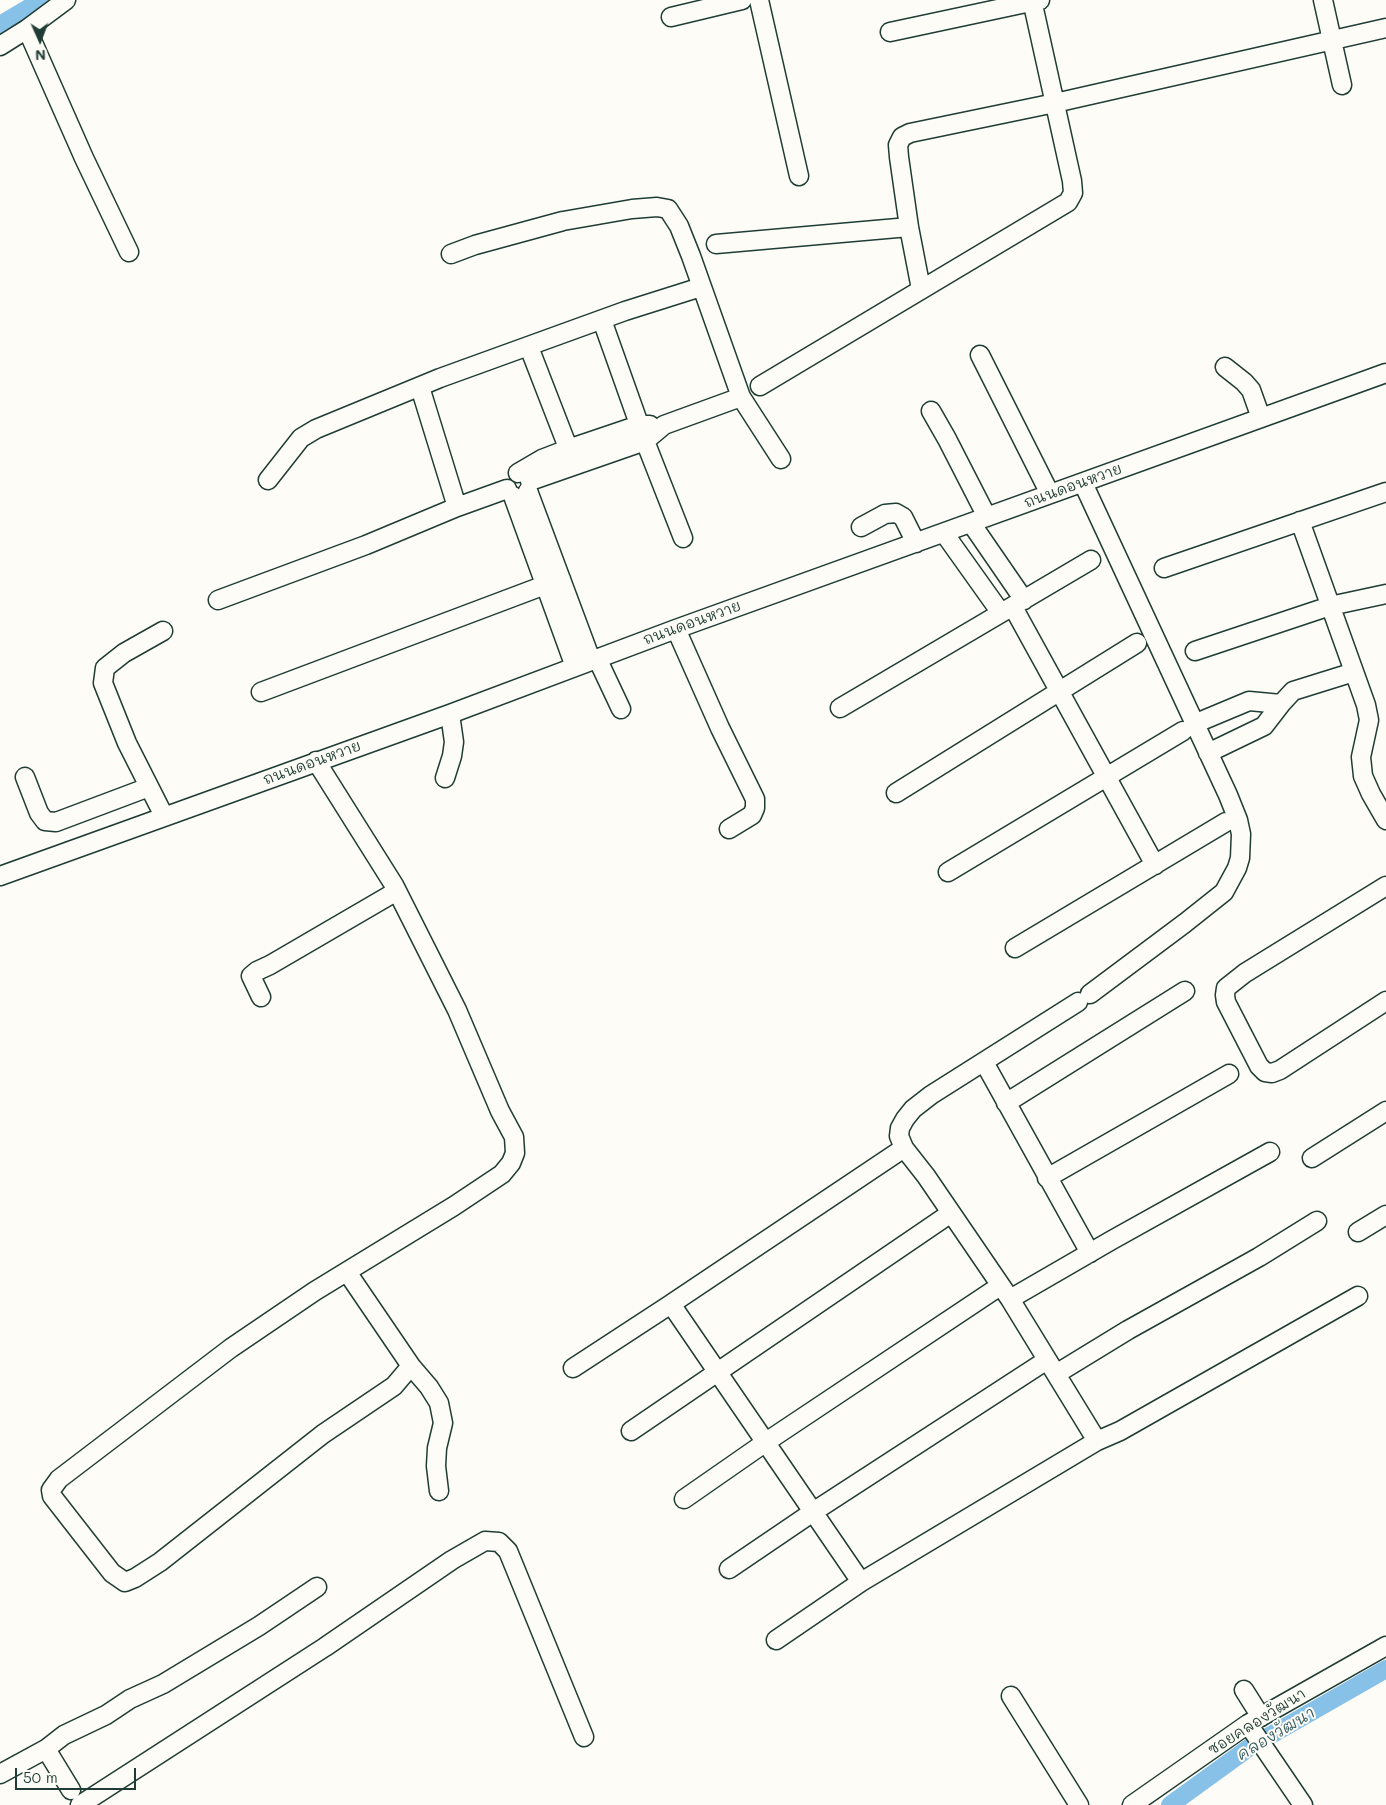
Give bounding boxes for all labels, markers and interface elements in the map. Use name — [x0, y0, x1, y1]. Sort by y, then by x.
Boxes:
north arrow — [15, 15, 65, 65]
text: N — [35, 46, 46, 65]
street label: ถนนดอนหวาย — [1022, 460, 1124, 512]
street label: ถนนดอนหวาย — [641, 597, 743, 649]
street label: ถนนดอนหวาย — [261, 737, 363, 789]
street label: ซอยคลองวัฒนา — [1205, 1685, 1309, 1759]
water label: คลองวัฒนา — [1233, 1703, 1319, 1765]
scale bar — [18, 1758, 139, 1790]
text: 50 m — [23, 1767, 58, 1787]

